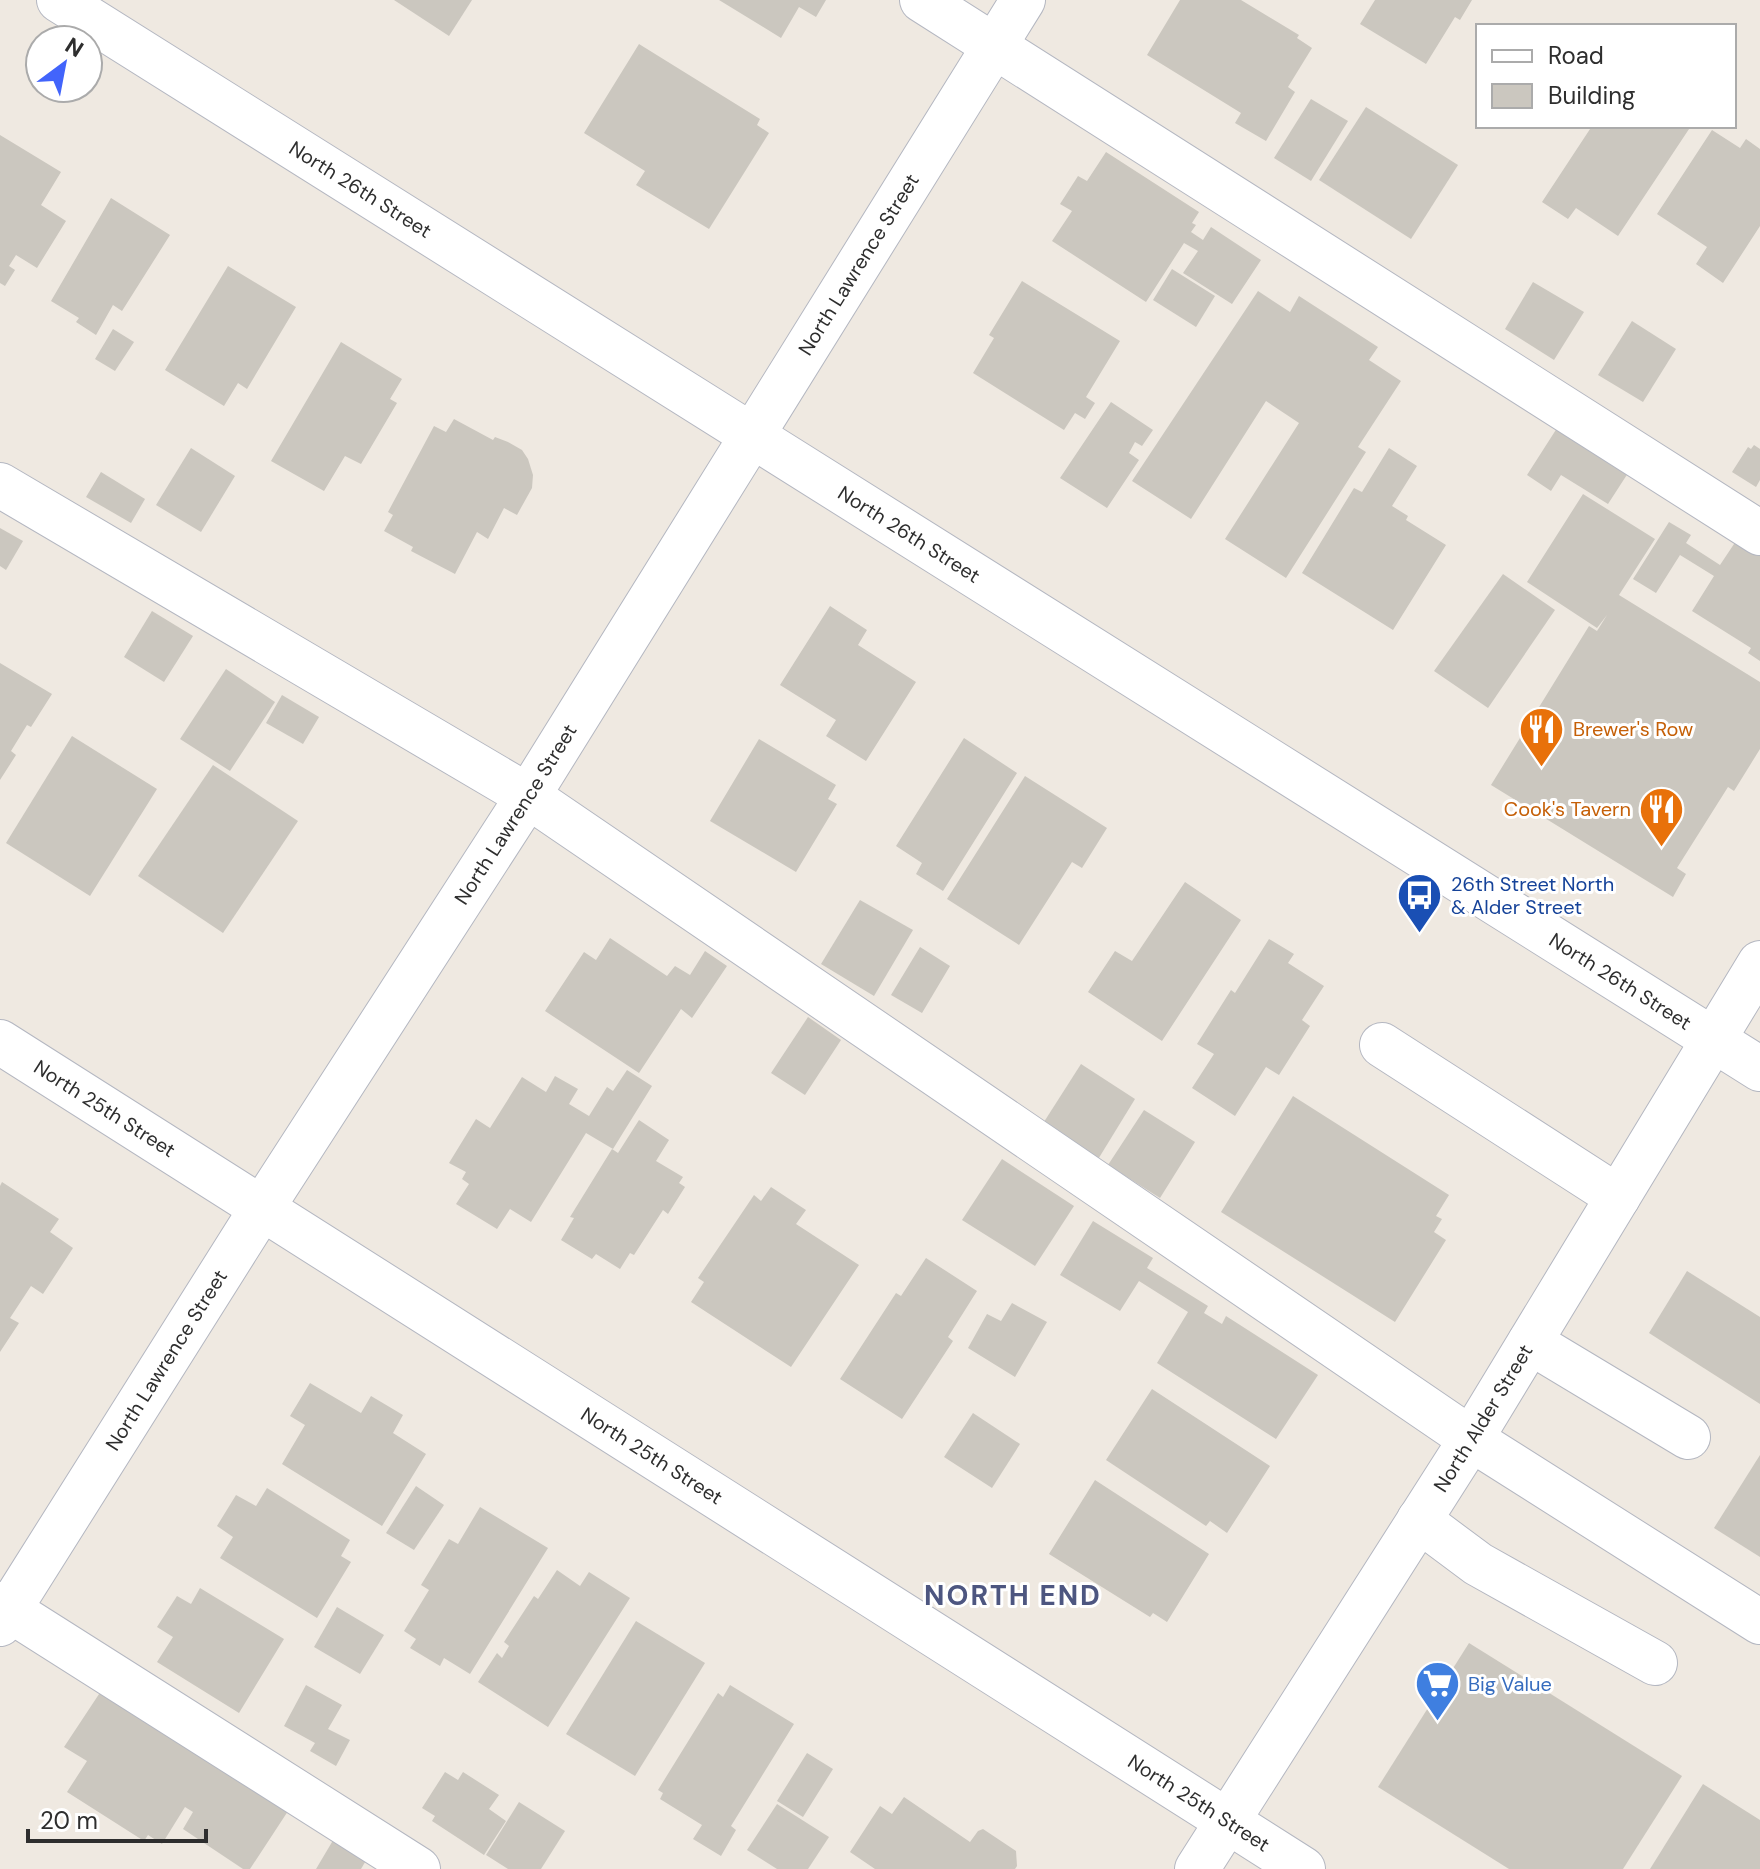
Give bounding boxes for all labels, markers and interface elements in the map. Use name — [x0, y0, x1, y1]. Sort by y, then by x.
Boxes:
north arrow — [24, 24, 104, 104]
legend — [1476, 24, 1736, 128]
text: N — [60, 31, 89, 64]
text: Road — [1548, 40, 1604, 71]
text: Building — [1548, 80, 1635, 111]
street label: North 26th Street — [284, 135, 437, 244]
street label: North Lawrence Street — [792, 169, 925, 360]
street label: North 26th Street — [833, 480, 985, 589]
restaurant icon: Brewer's Row — [1518, 705, 1566, 768]
place label: Brewer's Row — [1573, 716, 1693, 742]
street label: North Lawrence Street — [448, 719, 583, 909]
restaurant icon: Cook's Tavern — [1638, 785, 1686, 848]
place label: Cook's Tavern — [1504, 796, 1631, 822]
bus stop icon: 26th Street North & Alder Street — [1396, 871, 1444, 934]
place label: 26th Street North & Alder Street — [1451, 871, 1614, 920]
street label: North 26th Street — [1544, 927, 1696, 1036]
street label: North 25th Street — [29, 1054, 181, 1163]
street label: North Lawrence Street — [100, 1264, 233, 1455]
street label: North Alder Street — [1428, 1339, 1539, 1497]
street label: North 25th Street — [576, 1401, 728, 1510]
district label: NORTH END — [924, 1577, 1102, 1614]
supermarket icon: Big Value — [1413, 1660, 1461, 1723]
place label: Big Value — [1468, 1671, 1552, 1697]
street label: North 25th Street — [1123, 1748, 1275, 1858]
scale bar — [28, 1793, 206, 1843]
text: 20 m — [40, 1805, 98, 1836]

